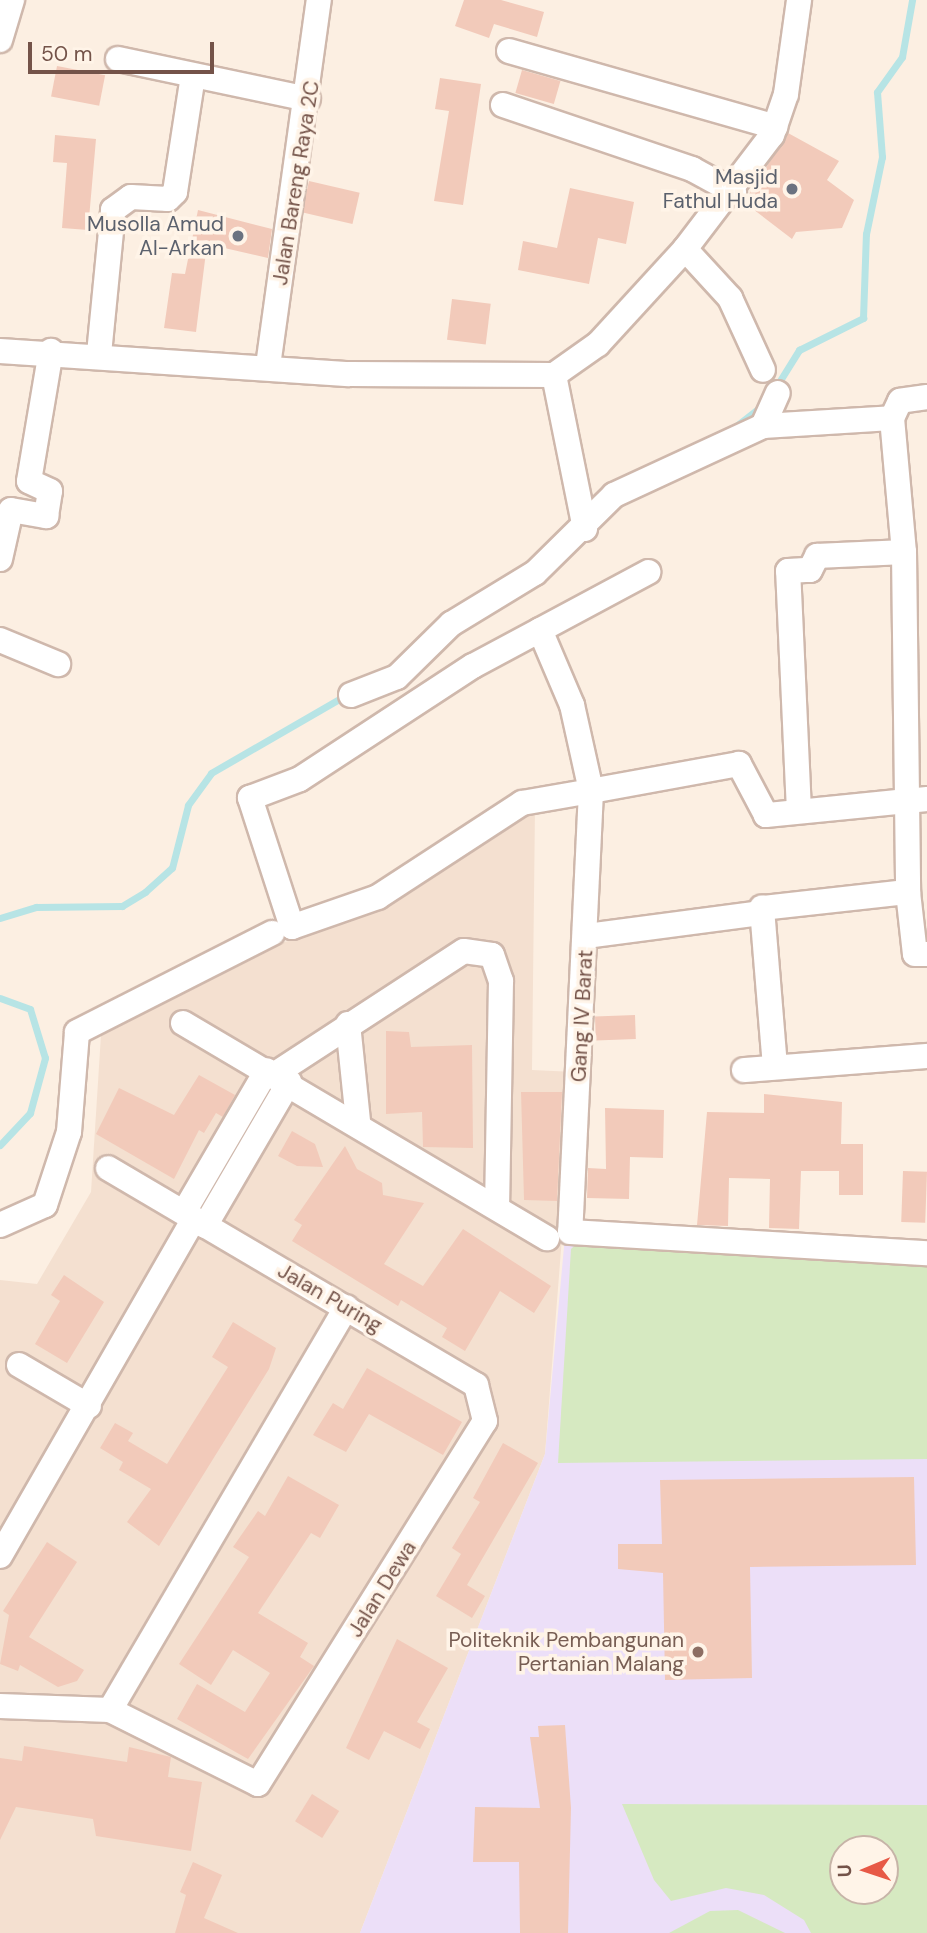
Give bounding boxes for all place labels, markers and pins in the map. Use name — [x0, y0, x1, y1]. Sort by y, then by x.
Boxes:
place label: Masjid Fathul Huda — [663, 164, 778, 214]
marker: Masjid Fathul Huda — [784, 181, 800, 197]
place label: Musolla Amud Al-Arkan — [87, 211, 224, 261]
marker: Musolla Amud Al-Arkan — [230, 228, 246, 244]
place label: Politeknik Pembangunan Pertanian Malang — [448, 1627, 684, 1677]
marker: Politeknik Pembangunan Pertanian Malang — [690, 1644, 706, 1660]

